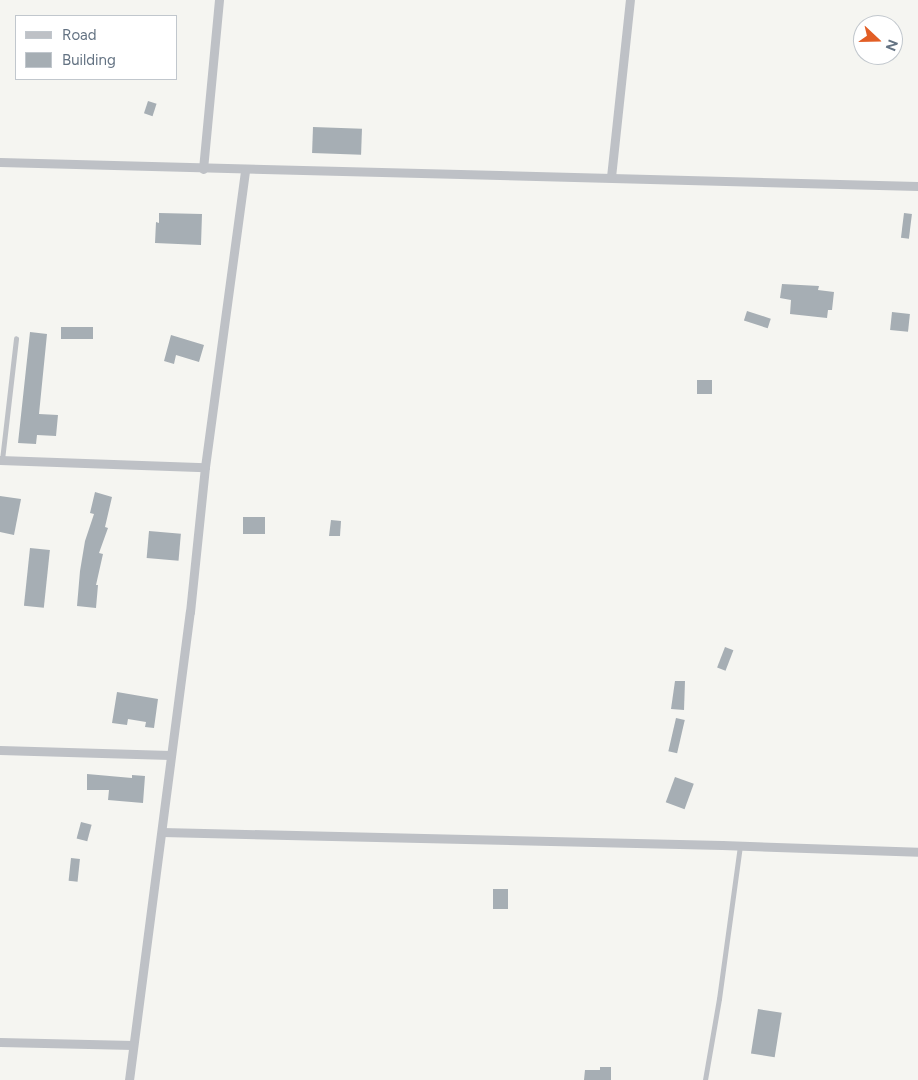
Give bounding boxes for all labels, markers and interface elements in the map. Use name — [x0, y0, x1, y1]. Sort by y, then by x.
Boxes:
legend — [15, 15, 178, 80]
north arrow — [853, 15, 903, 65]
text: Road — [62, 26, 97, 44]
text: N — [882, 37, 901, 53]
text: Building — [62, 51, 116, 69]

